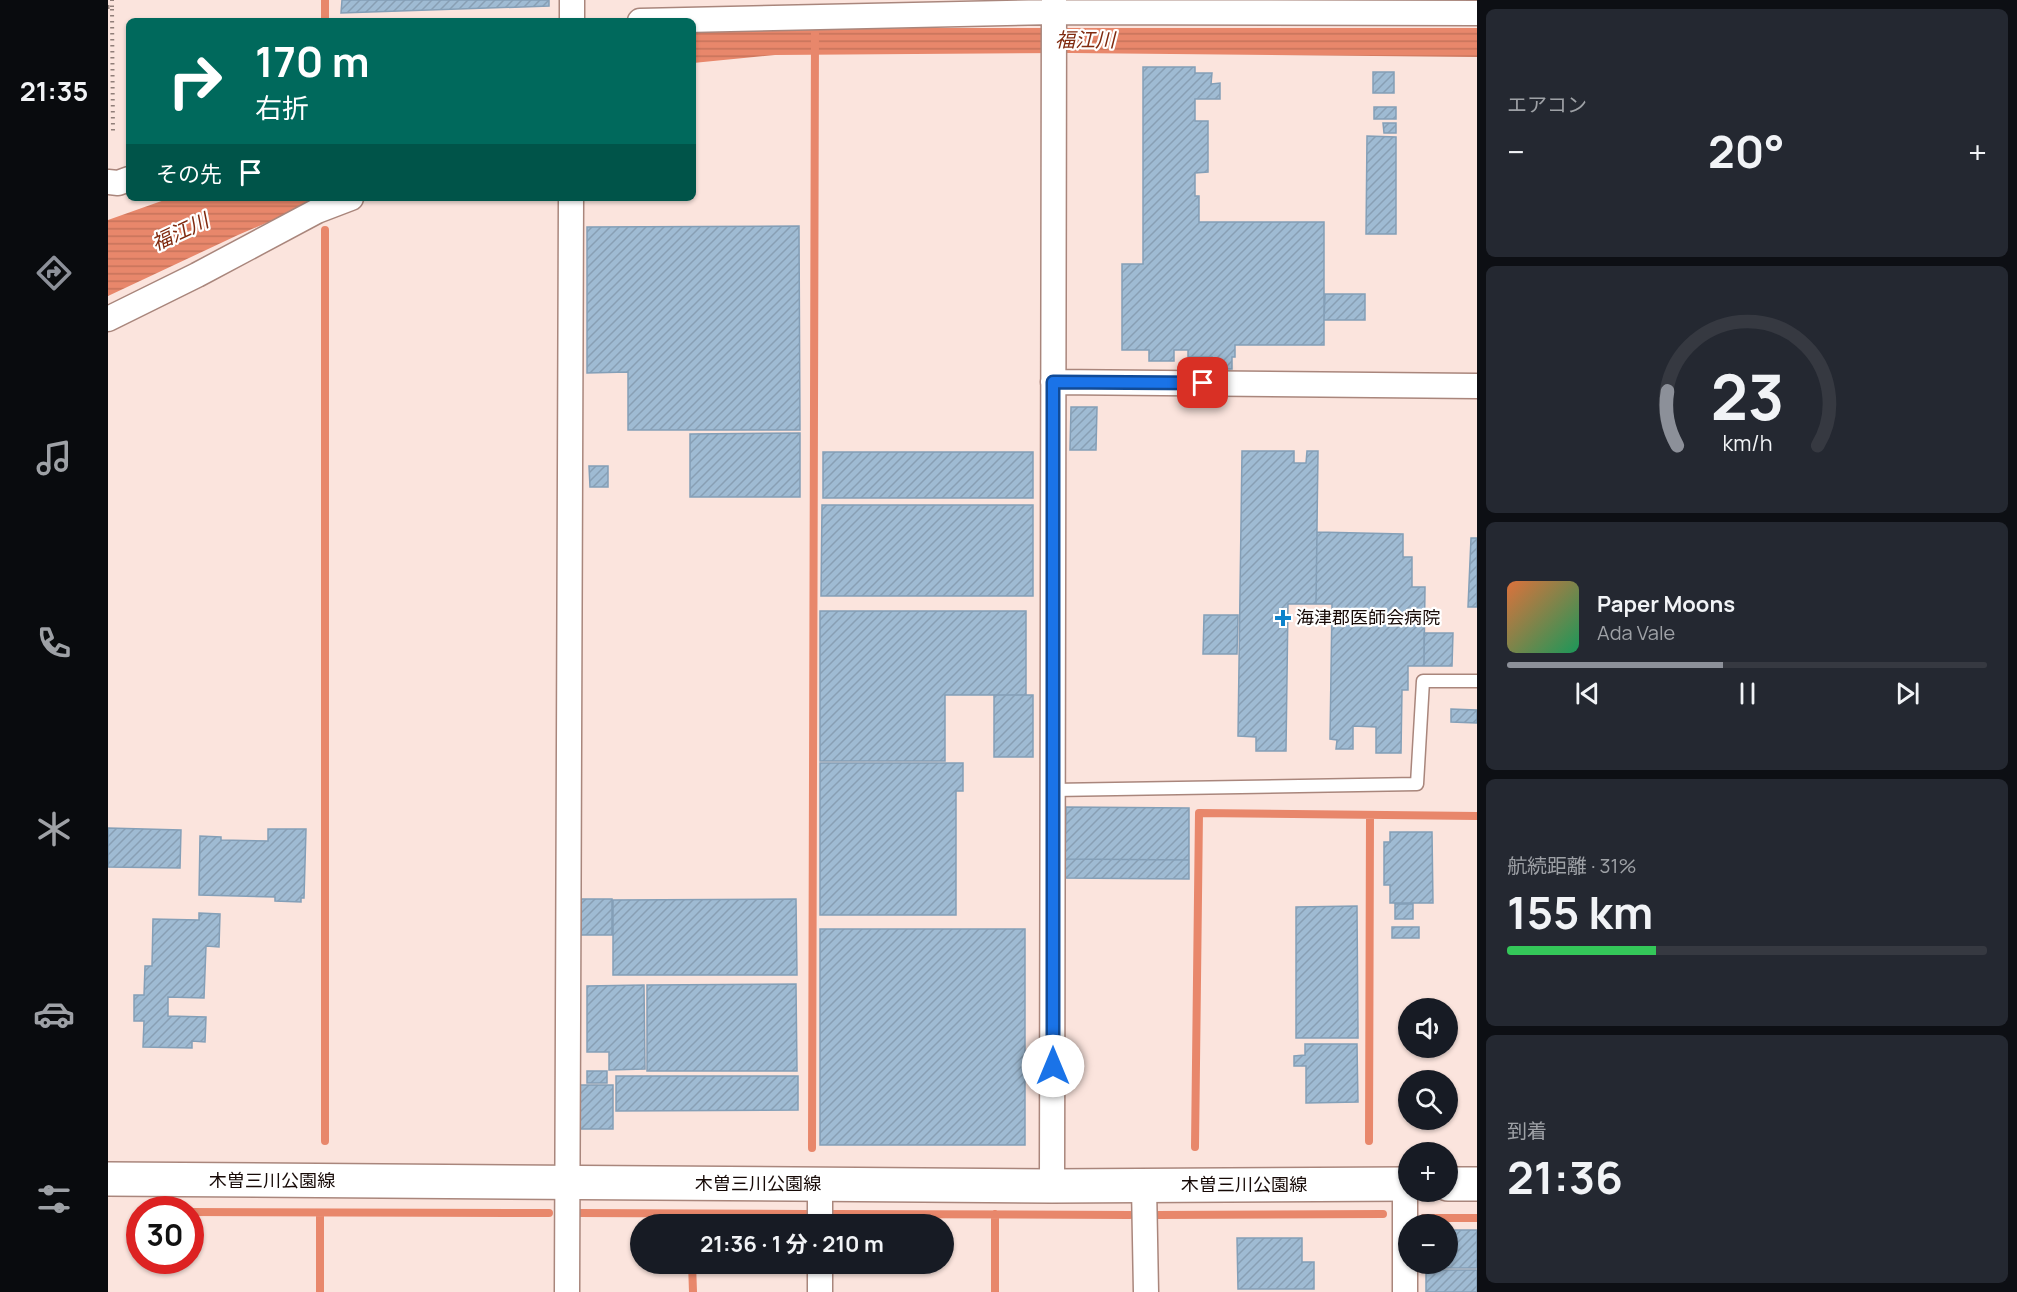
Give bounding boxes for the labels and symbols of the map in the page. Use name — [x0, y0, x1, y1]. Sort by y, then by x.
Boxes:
water label: 福江川 — [1055, 26, 1117, 53]
water label: 福江川 — [147, 206, 214, 256]
pin — [1177, 357, 1228, 408]
place label: 海津郡医師会病院 — [1296, 605, 1440, 629]
marker: 海津郡医師会病院 — [1274, 609, 1292, 627]
position arrow — [1021, 1034, 1085, 1098]
street label: 木曽三川公園線 — [209, 1168, 335, 1192]
street label: 木曽三川公園線 — [695, 1171, 821, 1195]
street label: 木曽三川公園線 — [1181, 1172, 1307, 1196]
speed limit sign: 30 — [126, 1196, 204, 1274]

